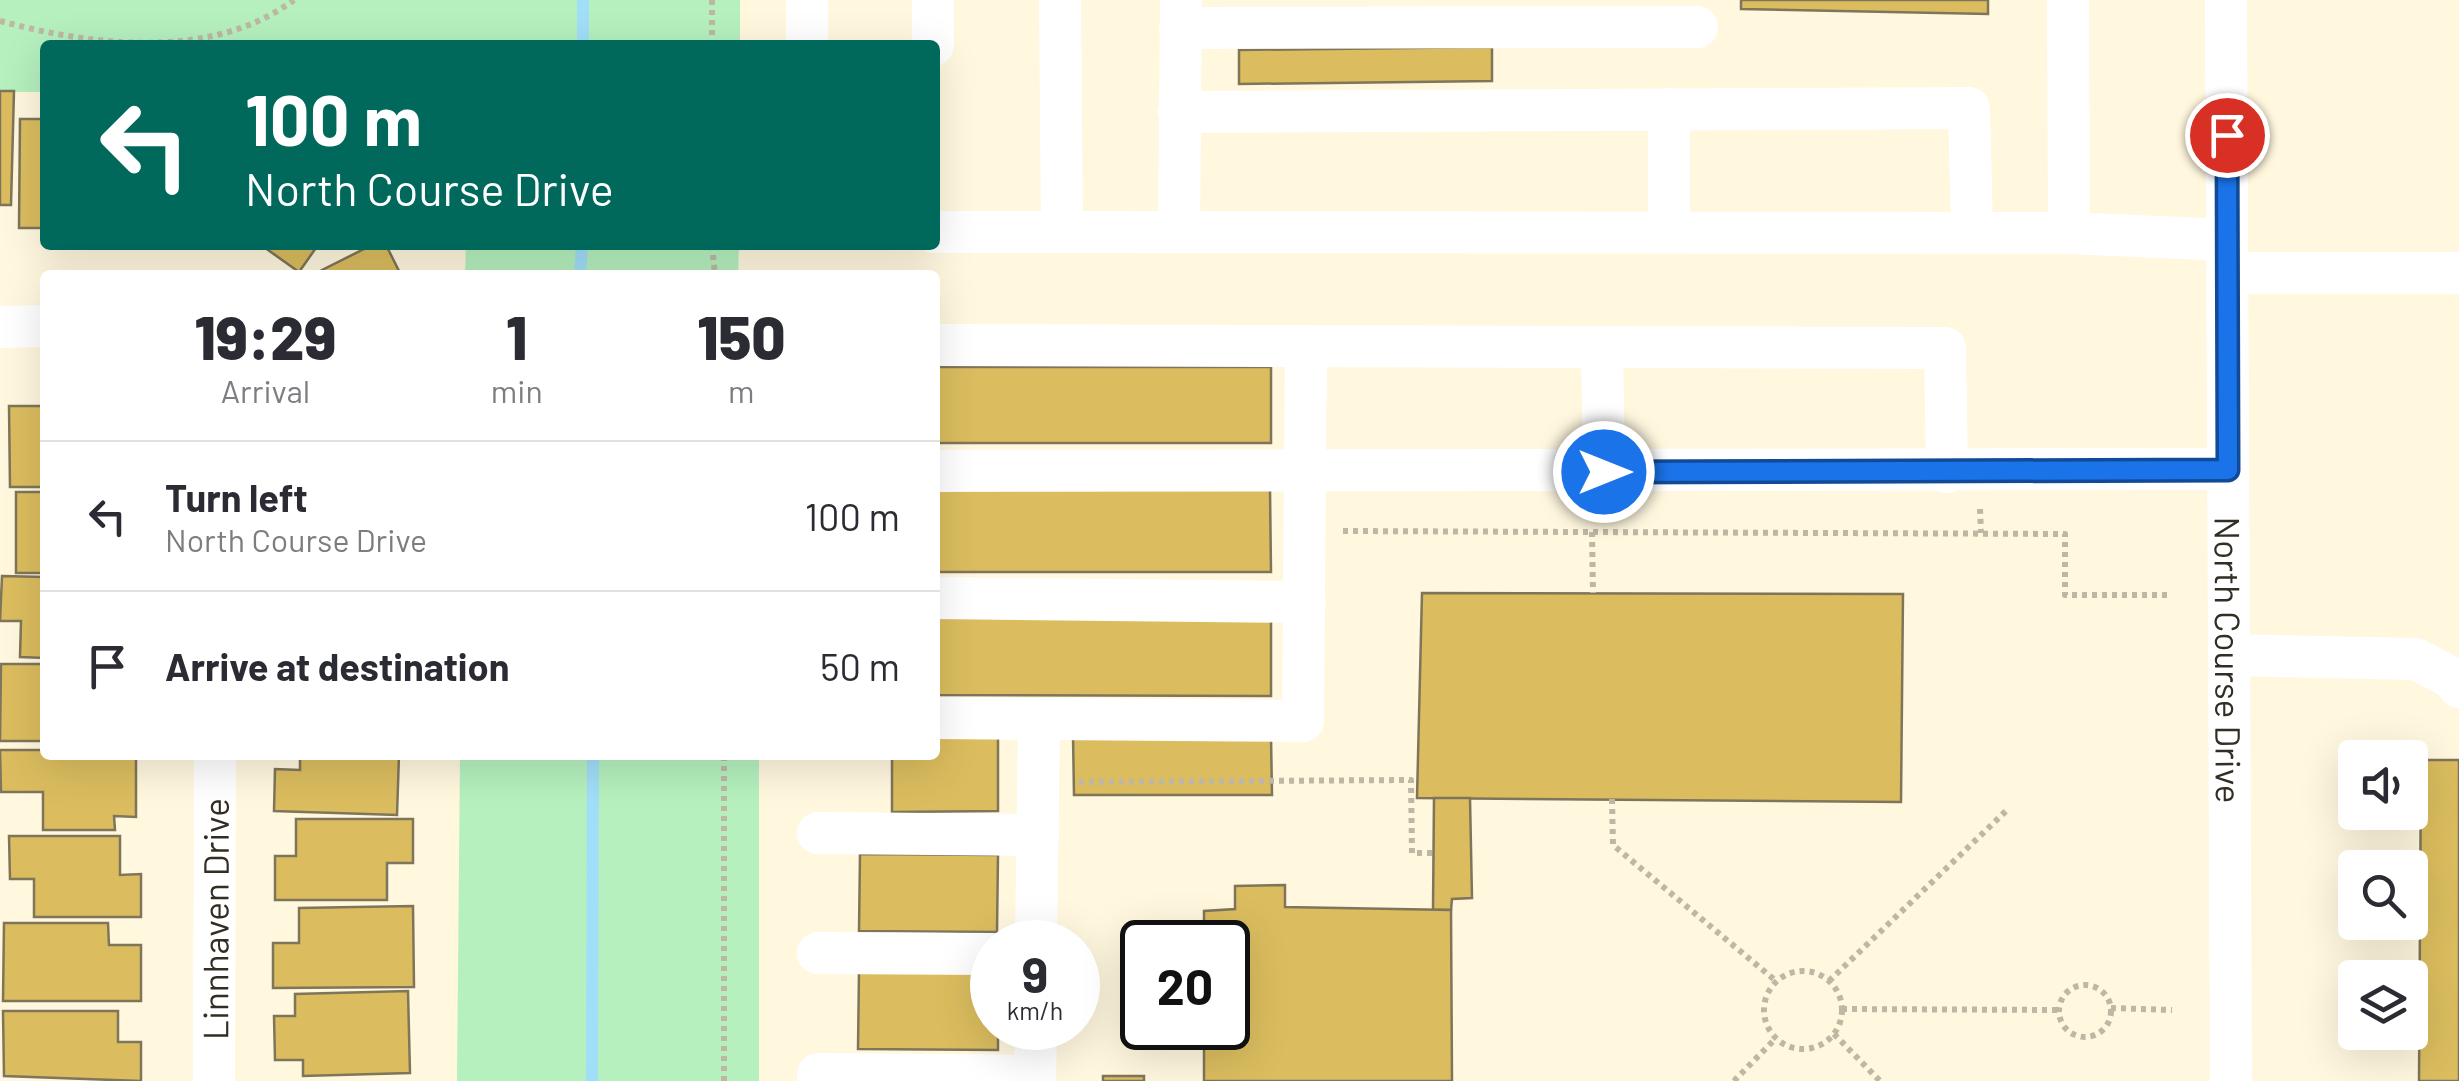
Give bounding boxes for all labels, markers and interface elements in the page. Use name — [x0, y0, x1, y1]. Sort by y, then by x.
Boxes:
text: 100 m — [245, 76, 422, 160]
icon: left — [80, 80, 210, 210]
pin — [2185, 93, 2270, 178]
icon: arrive — [2200, 108, 2255, 163]
text: North Course Drive — [245, 161, 614, 215]
text: 19:29 — [194, 300, 336, 372]
text: 1 — [506, 300, 527, 372]
text: 150 — [697, 300, 786, 372]
text: Arrival — [221, 371, 310, 409]
text: min — [491, 371, 543, 409]
text: m — [728, 371, 755, 409]
position arrow — [1552, 420, 1656, 524]
text: Turn left — [165, 474, 308, 520]
icon: left — [80, 489, 135, 544]
text: 100 m — [805, 493, 900, 539]
street label: North Course Drive — [2207, 516, 2251, 804]
text: North Course Drive — [165, 520, 427, 558]
icon: arrive — [80, 639, 135, 694]
text: Arrive at destination — [165, 643, 510, 689]
text: 50 m — [820, 643, 900, 689]
map controls — [2338, 740, 2428, 1050]
button: sound — [2338, 740, 2428, 830]
street label: Linnhaven Drive — [193, 798, 236, 1040]
button: search — [2338, 850, 2428, 940]
speed limit sign: 20 — [1120, 920, 1250, 1050]
text: 9 — [1022, 943, 1048, 1003]
button: layers — [2338, 960, 2428, 1050]
text: km/h — [1007, 995, 1063, 1025]

